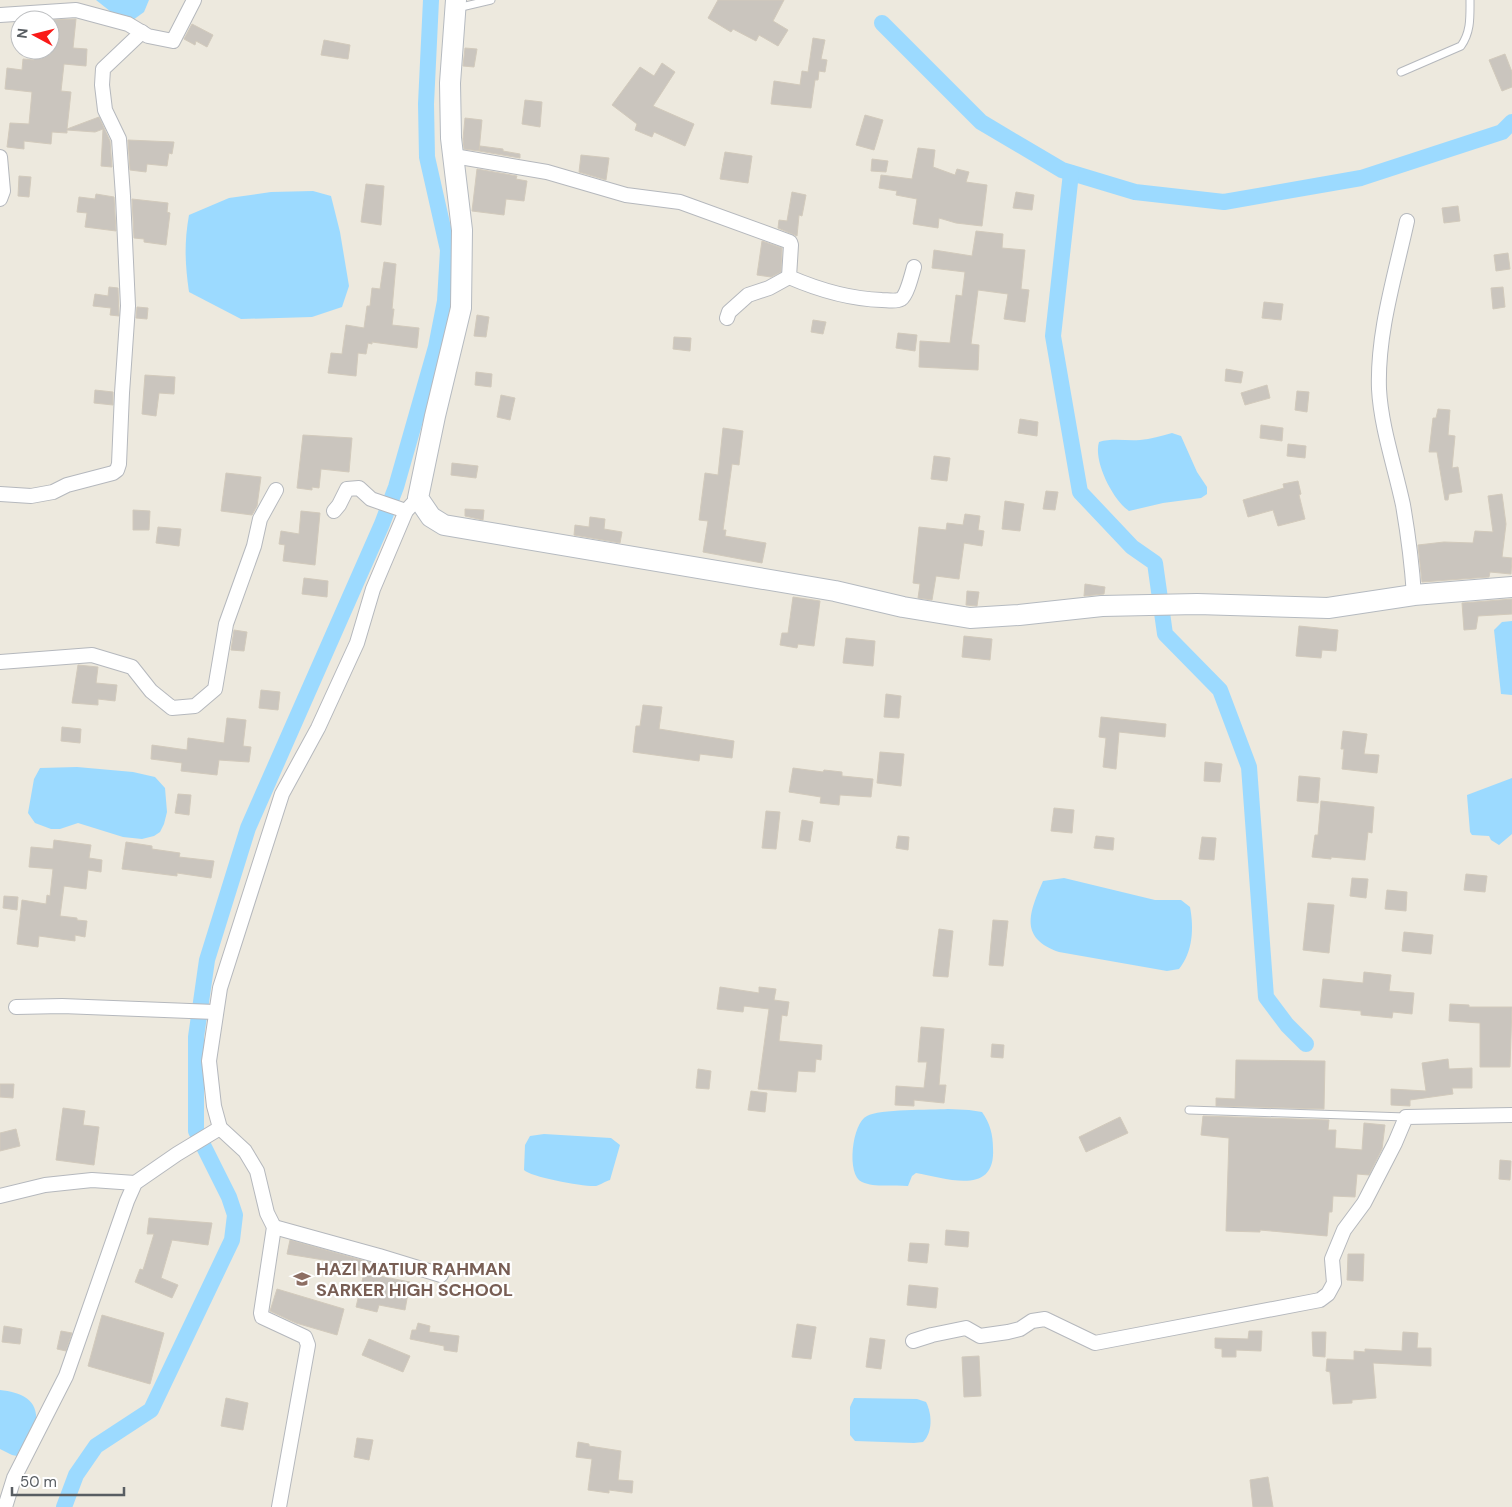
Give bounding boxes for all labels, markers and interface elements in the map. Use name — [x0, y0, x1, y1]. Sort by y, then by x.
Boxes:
north arrow — [10, 10, 60, 60]
text: N — [13, 27, 32, 40]
place label: HAZI MATIUR RAHMAN SARKER HIGH SCHOOL — [316, 1257, 513, 1302]
school or university icon: HAZI MATIUR RAHMAN SARKER HIGH SCHOOL — [292, 1269, 312, 1289]
scale bar — [12, 1464, 125, 1496]
text: 50 m — [20, 1472, 57, 1492]

